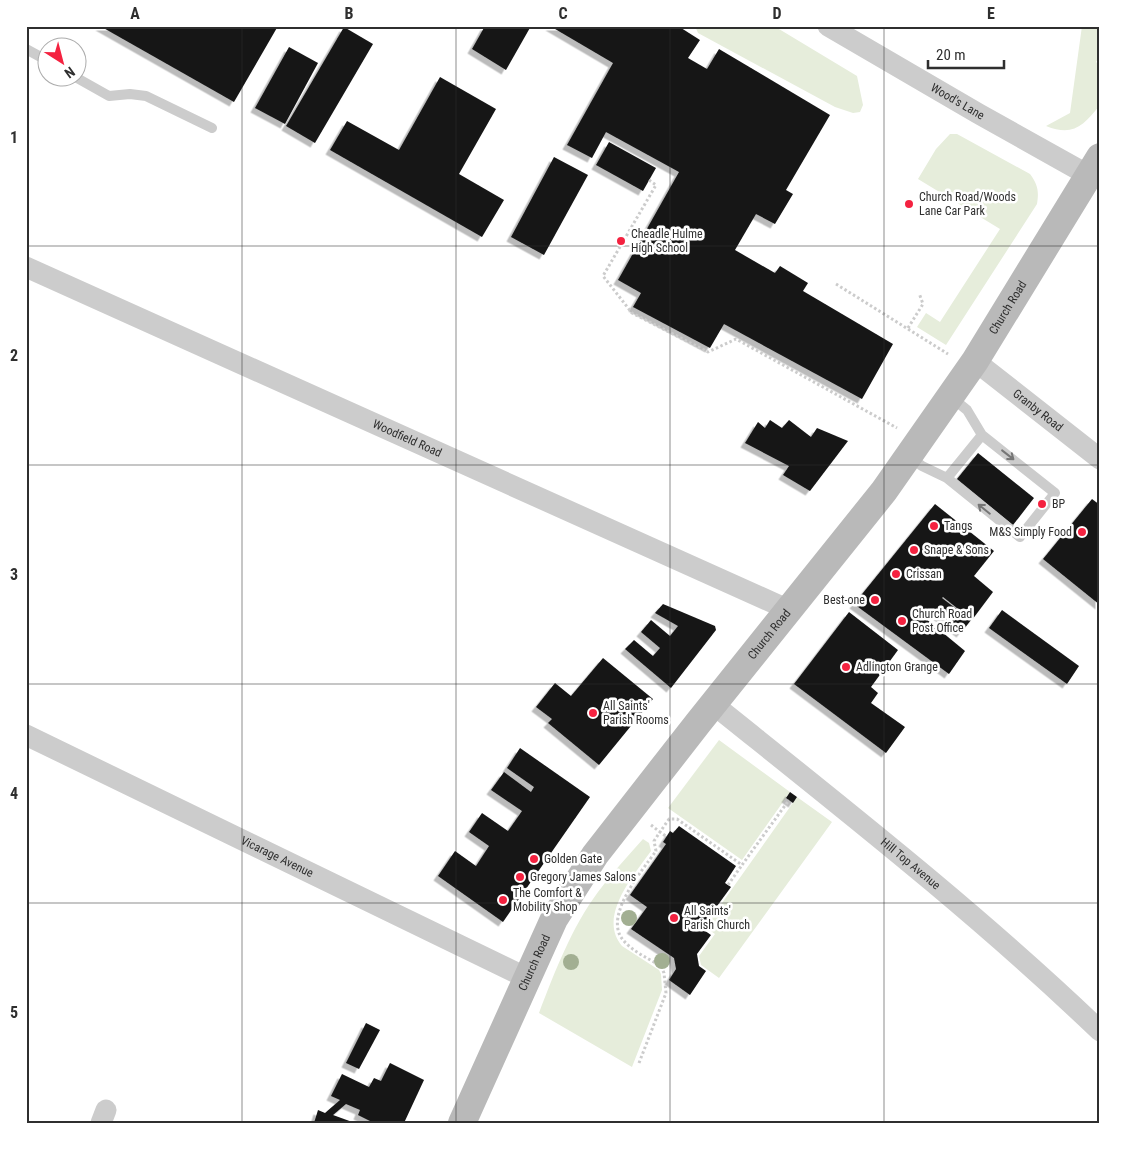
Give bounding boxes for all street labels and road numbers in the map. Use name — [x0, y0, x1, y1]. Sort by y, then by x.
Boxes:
street label: Wood's Lane — [928, 80, 987, 123]
street label: Church Road — [986, 278, 1029, 337]
street label: Granby Road — [1010, 386, 1066, 434]
street label: Woodfield Road — [371, 417, 444, 460]
street label: Church Road — [745, 606, 793, 662]
street label: Vicarage Avenue — [238, 833, 316, 880]
street label: Hill Top Avenue — [878, 835, 943, 893]
street label: Church Road — [516, 932, 553, 993]

